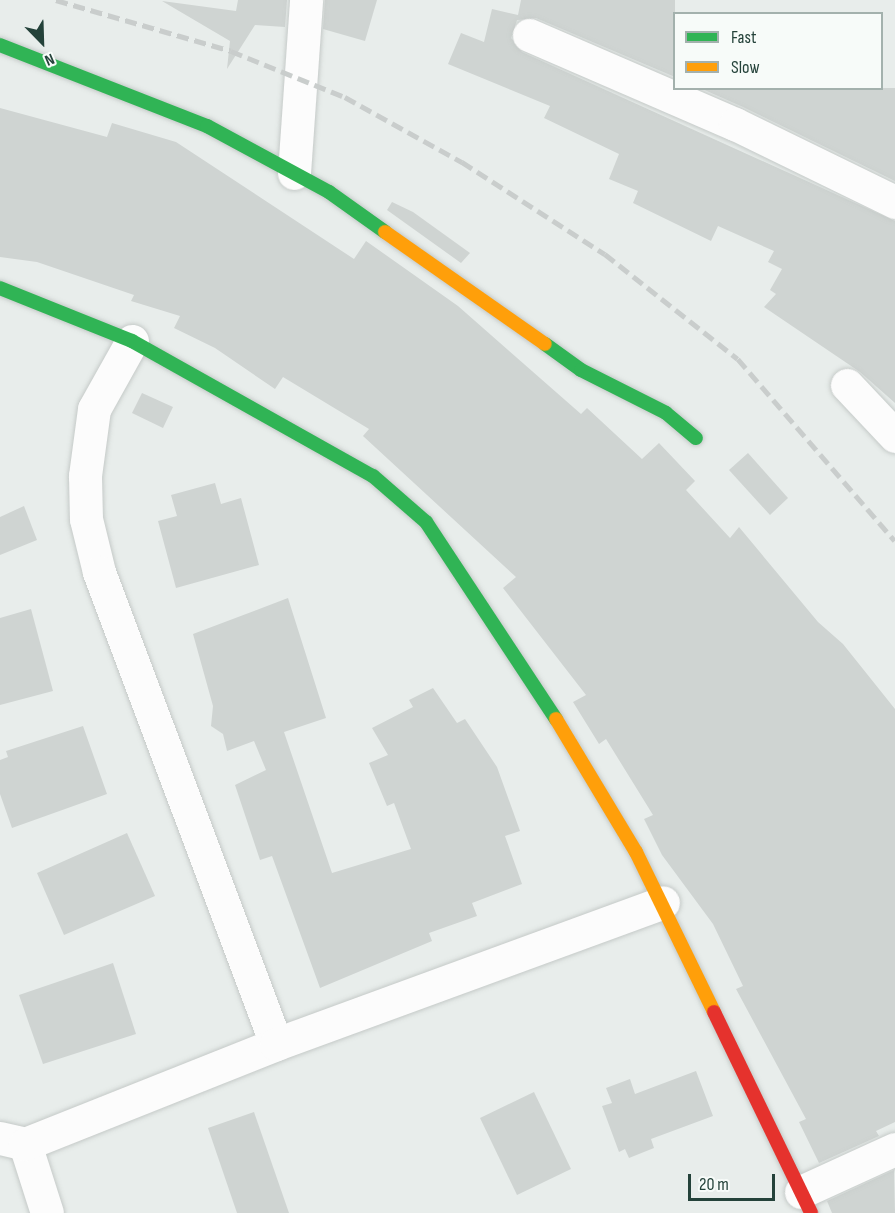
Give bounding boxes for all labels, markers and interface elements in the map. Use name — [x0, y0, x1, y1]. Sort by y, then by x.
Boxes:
north arrow — [12, 12, 72, 72]
legend — [673, 12, 883, 90]
text: Fast — [731, 27, 756, 48]
text: N — [42, 49, 57, 69]
text: Slow — [731, 57, 760, 78]
scale bar — [691, 1162, 778, 1200]
text: 20 m — [699, 1174, 729, 1195]

